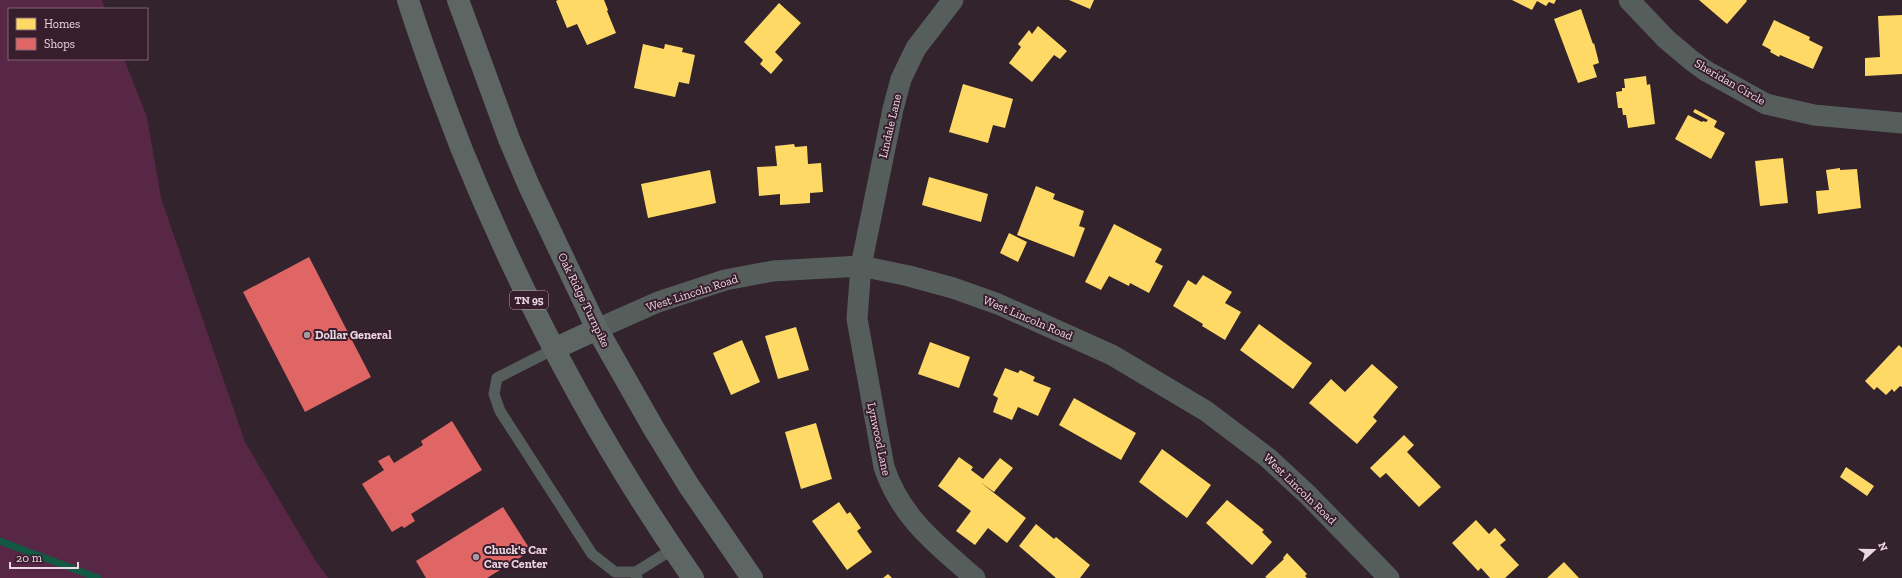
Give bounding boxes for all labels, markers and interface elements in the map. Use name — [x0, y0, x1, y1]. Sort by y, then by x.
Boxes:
legend — [8, 8, 148, 60]
text: Homes — [44, 17, 80, 31]
text: Shops — [44, 37, 75, 51]
street label: Sheridan Circle — [1692, 56, 1768, 108]
street label: Lindale Lane — [876, 92, 904, 160]
street label: Oak Ridge Turnpike — [555, 251, 613, 350]
street label: West Lincoln Road — [644, 271, 740, 314]
road number: TN 95 — [510, 291, 548, 309]
street label: West Lincoln Road — [981, 293, 1075, 343]
place label: Dollar General — [315, 328, 392, 342]
marker: Dollar General — [302, 330, 312, 340]
street label: Lynwood Lane — [864, 401, 894, 477]
street label: West Lincoln Road — [1261, 451, 1340, 528]
north arrow — [1854, 530, 1894, 570]
text: N — [1875, 540, 1891, 553]
place label: Chuck's Car Care Center — [484, 543, 548, 571]
scale bar — [10, 544, 78, 570]
text: 20 m — [16, 551, 43, 565]
marker: Chuck's Car Care Center — [471, 552, 481, 562]

